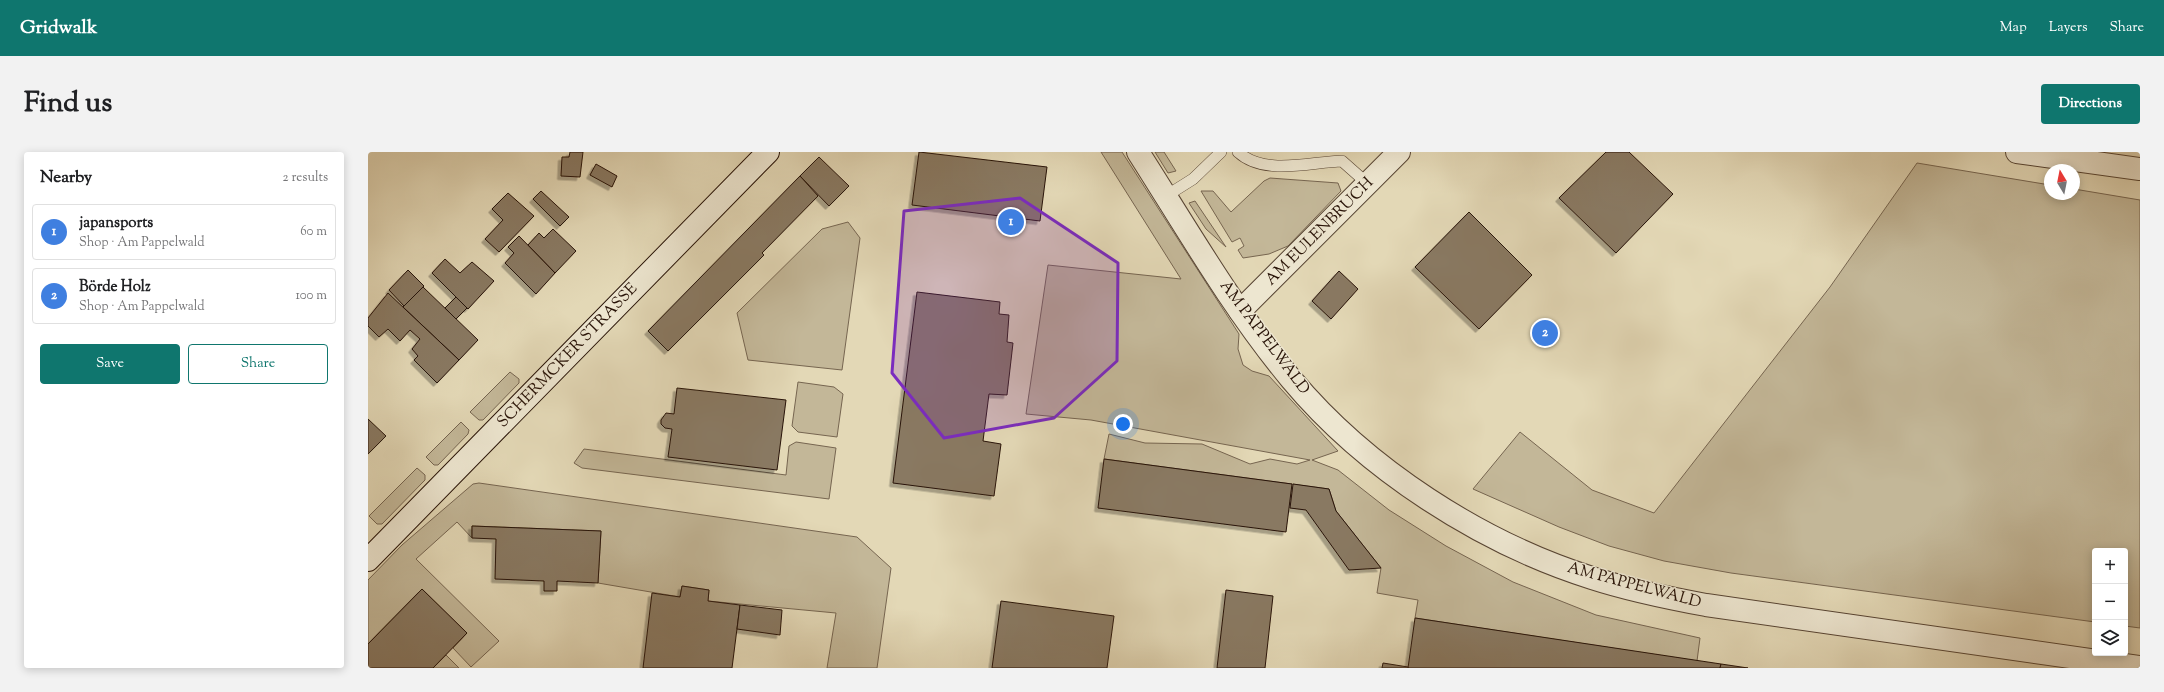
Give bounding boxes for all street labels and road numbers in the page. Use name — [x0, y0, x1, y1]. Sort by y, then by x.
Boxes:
street label: AM EULENBRUCH — [1261, 172, 1380, 291]
street label: AM PAPPELWALD — [1213, 276, 1315, 400]
street label: SCHERMCKER STRASSE — [493, 278, 644, 434]
street label: AM PAPPELWALD — [1564, 557, 1704, 615]

